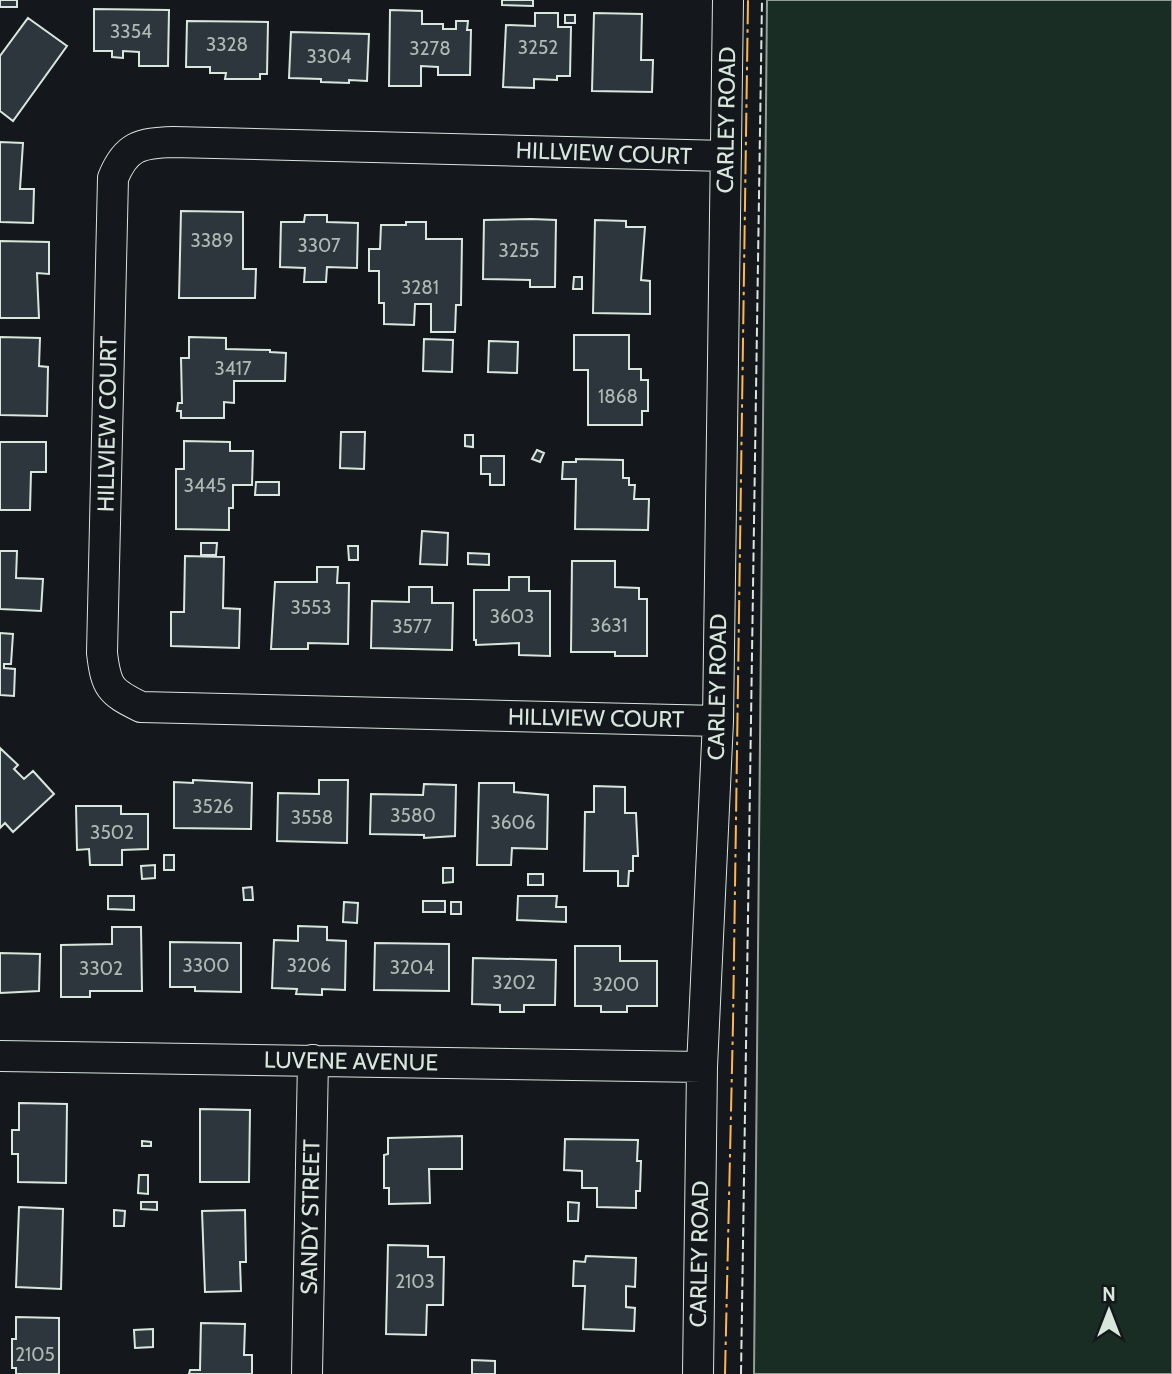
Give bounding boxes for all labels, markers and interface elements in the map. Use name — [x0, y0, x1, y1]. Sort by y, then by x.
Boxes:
house number: 3354 — [110, 20, 152, 43]
house number: 3328 — [206, 33, 248, 56]
house number: 3252 — [518, 36, 558, 59]
house number: 3278 — [409, 37, 451, 60]
house number: 3304 — [307, 45, 351, 68]
street label: CARLEY ROAD — [711, 46, 741, 194]
street label: HILLVIEW COURT — [515, 136, 693, 170]
house number: 3389 — [191, 229, 233, 252]
house number: 3307 — [297, 234, 341, 257]
house number: 3255 — [499, 239, 539, 262]
house number: 3281 — [401, 276, 439, 299]
street label: HILLVIEW COURT — [91, 336, 123, 512]
house number: 3417 — [214, 357, 252, 380]
house number: 1868 — [598, 385, 638, 408]
house number: 3445 — [184, 474, 226, 497]
house number: 3553 — [290, 596, 332, 619]
house number: 3603 — [490, 605, 534, 628]
street label: CARLEY ROAD — [702, 613, 732, 761]
house number: 3631 — [590, 614, 628, 637]
house number: 3577 — [392, 615, 432, 638]
street label: HILLVIEW COURT — [508, 702, 684, 734]
house number: 3526 — [192, 795, 234, 818]
house number: 3580 — [390, 804, 436, 827]
house number: 3558 — [291, 806, 333, 829]
house number: 3606 — [490, 811, 536, 834]
house number: 3502 — [90, 821, 134, 844]
house number: 3300 — [182, 954, 230, 977]
house number: 3206 — [287, 954, 331, 977]
house number: 3204 — [390, 956, 434, 979]
house number: 3302 — [79, 957, 123, 980]
house number: 3202 — [492, 971, 536, 994]
house number: 3200 — [593, 973, 639, 996]
street label: LUVENE AVENUE — [264, 1045, 438, 1077]
street label: SANDY STREET — [295, 1139, 325, 1295]
street label: CARLEY ROAD — [684, 1180, 714, 1328]
house number: 2103 — [395, 1270, 435, 1293]
north arrow — [1074, 1276, 1144, 1346]
text: N — [1102, 1283, 1116, 1306]
house number: 2105 — [15, 1343, 55, 1366]

